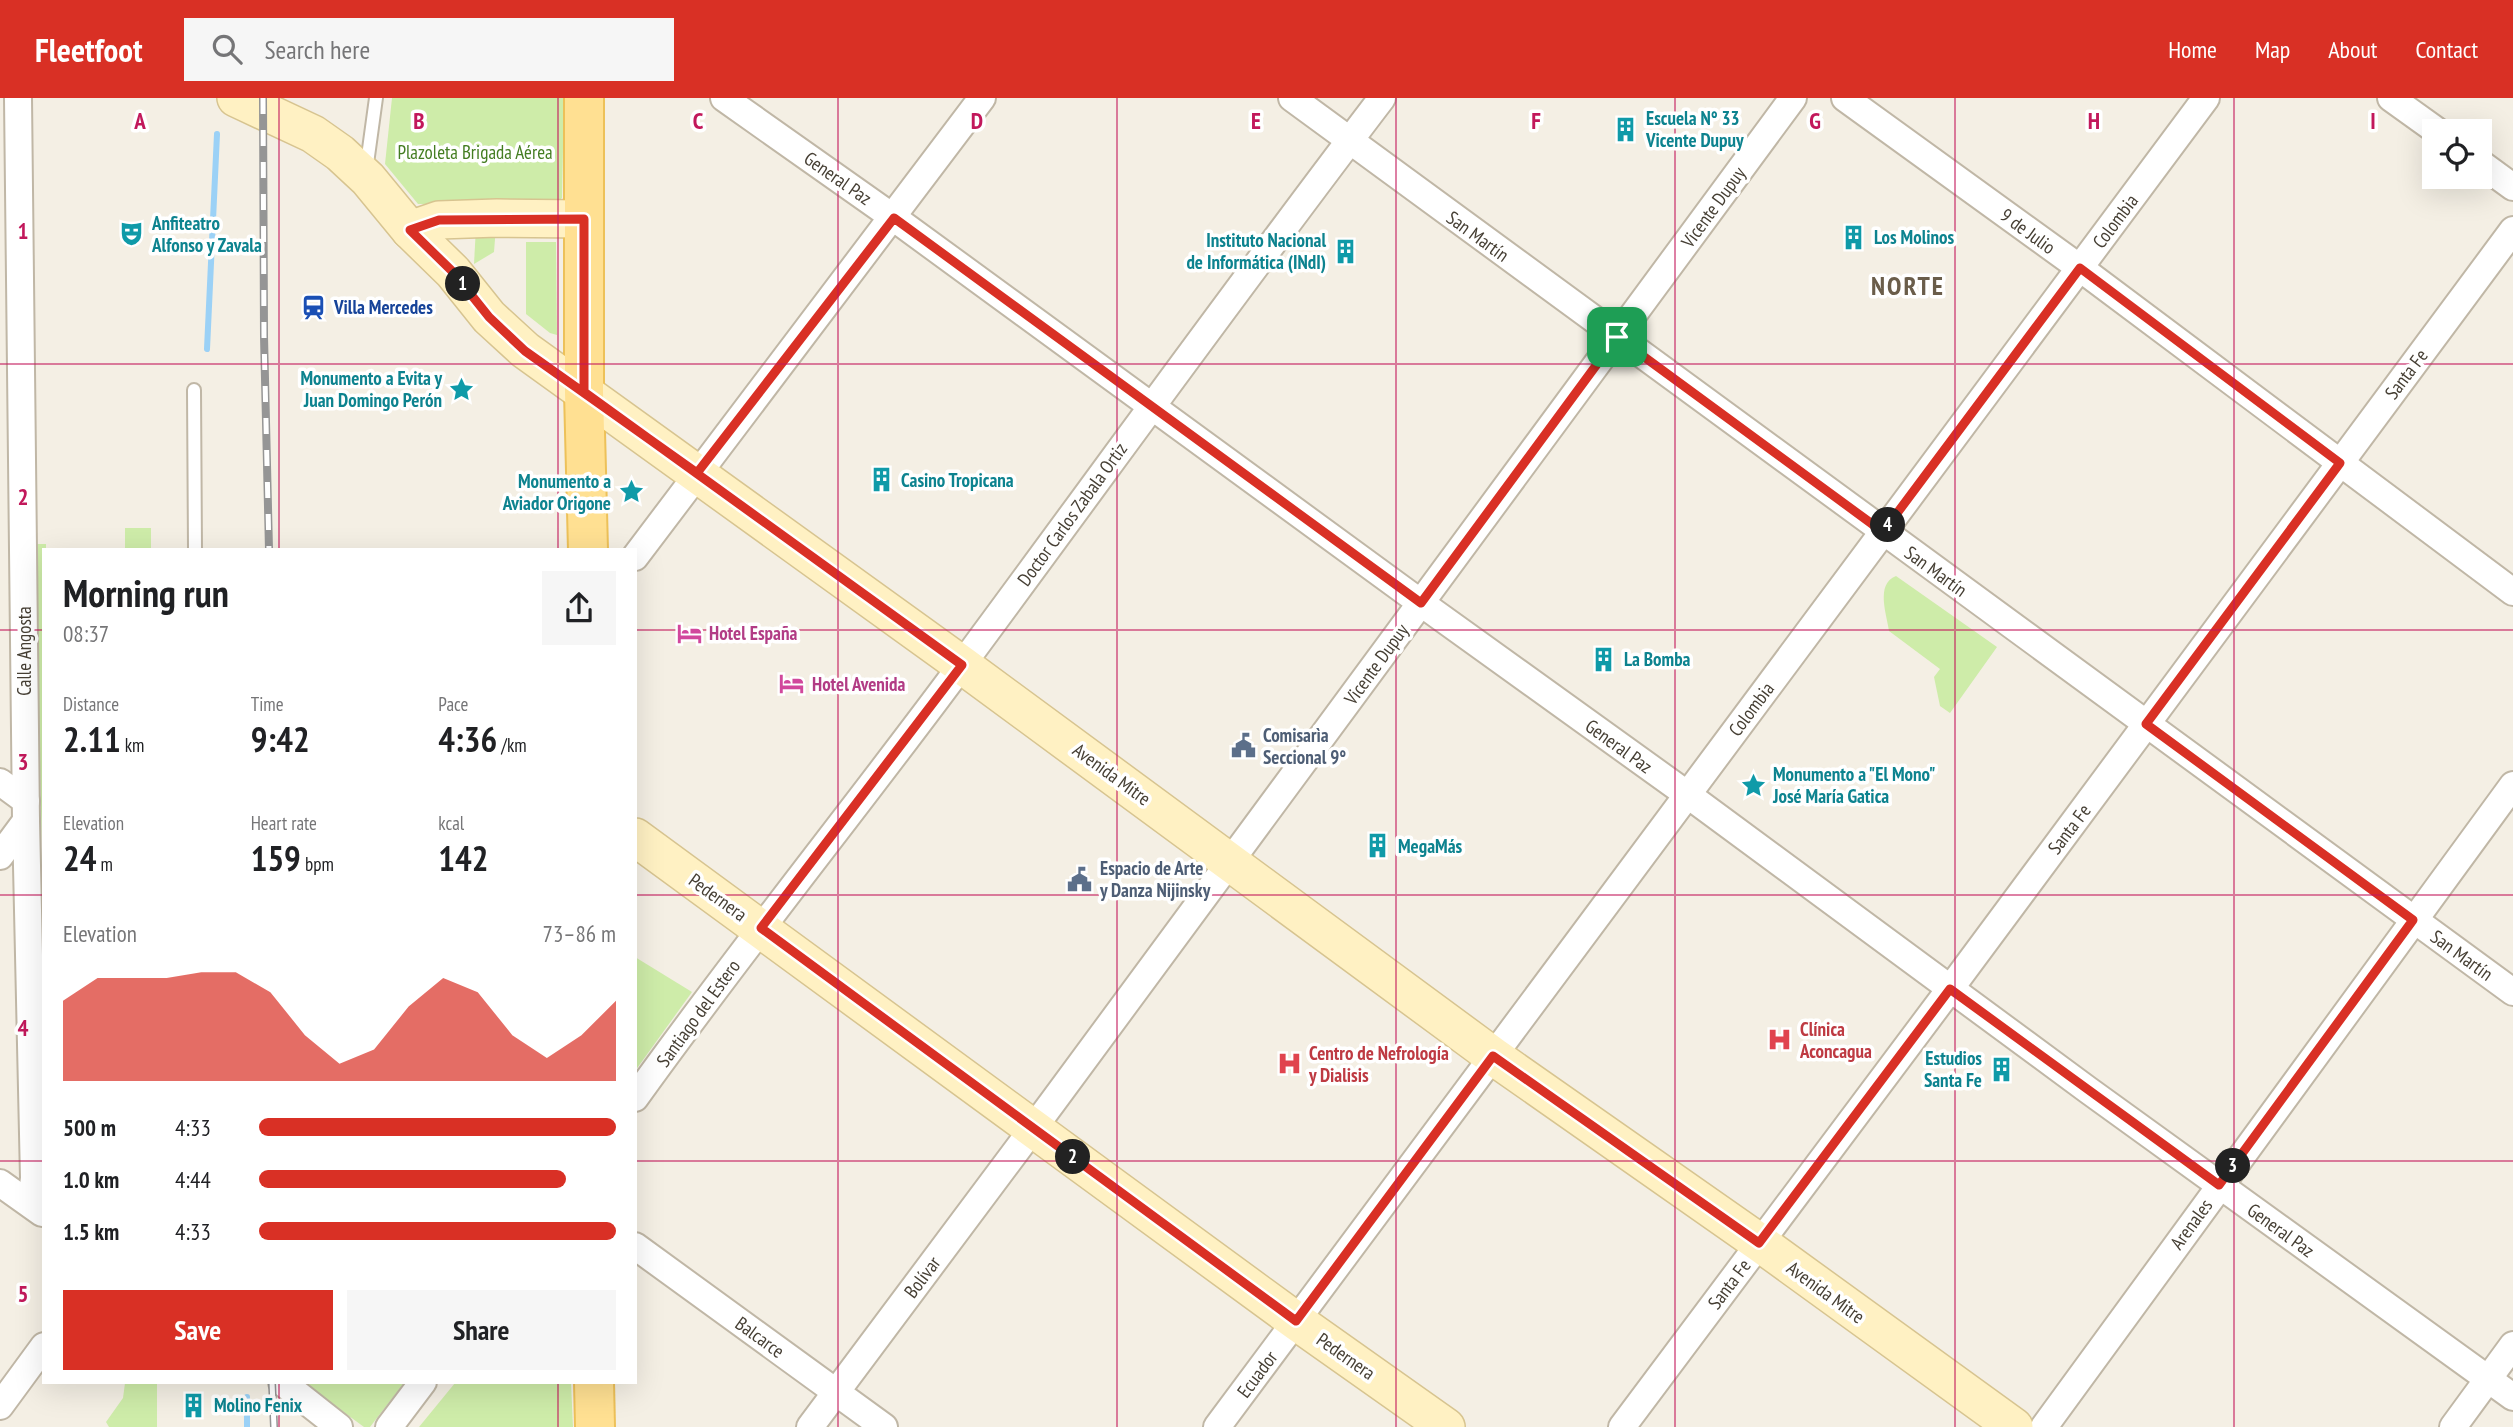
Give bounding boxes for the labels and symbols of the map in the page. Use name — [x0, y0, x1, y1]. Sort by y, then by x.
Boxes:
text: A — [133, 106, 146, 135]
text: B — [413, 106, 425, 135]
text: C — [693, 106, 704, 135]
text: D — [971, 106, 983, 135]
text: E — [1251, 106, 1261, 135]
text: F — [1531, 106, 1541, 135]
place label: Escuela N° 33 Vicente Dupuy — [1645, 106, 1744, 152]
text: G — [1809, 106, 1821, 135]
text: H — [2088, 106, 2100, 135]
text: I — [2370, 106, 2376, 135]
building icon: Escuela N° 33 Vicente Dupuy — [1612, 115, 1640, 143]
park label: Plazoleta Brigada Aérea — [397, 140, 553, 164]
street label: General Paz — [800, 146, 877, 210]
street label: Vicente Dupuy — [1675, 161, 1751, 253]
street label: Colombia — [2087, 189, 2143, 253]
street label: 9 de Julio — [1996, 203, 2060, 259]
street label: San Martín — [1442, 205, 1514, 267]
place label: Anfiteatro Alfonso y Zavala — [151, 211, 262, 257]
text: 1 — [18, 216, 29, 245]
theatre icon: Anfiteatro Alfonso y Zavala — [118, 220, 146, 248]
building icon: Los Molinos — [1840, 223, 1868, 251]
place label: Los Molinos — [1874, 225, 1955, 249]
place label: Instituto Nacional de Informática (INdI) — [1186, 228, 1326, 274]
building icon: Instituto Nacional de Informática (INdI) — [1332, 237, 1360, 265]
pin: 1 — [446, 266, 480, 302]
district label: NORTE — [1871, 269, 1945, 302]
station icon: Villa Mercedes — [300, 293, 328, 321]
place label: Villa Mercedes — [333, 295, 433, 319]
pin — [1587, 307, 1647, 367]
street label: Santa Fe — [2379, 344, 2433, 404]
place label: Monumento a Evita y Juan Domingo Perón — [300, 366, 442, 412]
place icon: Monumento a Evita y Juan Domingo Perón — [448, 375, 476, 403]
street label: Doctor Carlos Zabala Ortiz — [1012, 438, 1132, 590]
building icon: Casino Tropicana — [867, 466, 895, 494]
place label: Casino Tropicana — [901, 468, 1014, 492]
place label: Monumento a Aviador Origone — [502, 469, 611, 515]
place icon: Monumento a Aviador Origone — [617, 478, 645, 506]
text: 2 — [18, 482, 29, 511]
pin: 4 — [1870, 508, 1906, 542]
street label: San Martín — [1900, 540, 1972, 602]
street label: Calle Angosta — [12, 606, 36, 696]
street label: Vicente Dupuy — [1338, 618, 1414, 710]
hotel icon: Hotel España — [675, 619, 703, 647]
place label: Hotel España — [709, 621, 797, 645]
building icon: La Bomba — [1590, 645, 1618, 673]
place label: La Bomba — [1624, 647, 1691, 671]
hotel icon: Hotel Avenida — [778, 670, 806, 698]
place label: Hotel Avenida — [812, 672, 906, 696]
street label: Colombia — [1723, 677, 1779, 741]
street label: General Paz — [1581, 714, 1657, 778]
place label: Comisarìa Seccional 9° — [1263, 723, 1346, 769]
public building icon: Comisarìa Seccional 9° — [1229, 732, 1257, 760]
street label: Avenida Mitre — [1068, 738, 1156, 810]
text: 3 — [18, 747, 29, 776]
place label: Monumento a "El Mono" José María Gatica — [1772, 762, 1935, 808]
place icon: Monumento a "El Mono" José María Gatica — [1739, 771, 1767, 799]
street label: Santa Fe — [2042, 799, 2096, 859]
building icon: MegaMás — [1364, 832, 1392, 860]
place label: MegaMás — [1398, 834, 1462, 858]
place label: Espacio de Arte y Danza Nijinsky — [1099, 856, 1211, 902]
public building icon: Espacio de Arte y Danza Nijinsky — [1066, 865, 1094, 893]
street label: Pedernera — [684, 868, 752, 926]
street label: San Martín — [2426, 924, 2498, 986]
street label: Santiago del Estero — [651, 955, 745, 1071]
text: 4 — [18, 1013, 29, 1042]
place label: Clínica Aconcagua — [1799, 1017, 1872, 1063]
hospital icon: Clínica Aconcagua — [1766, 1026, 1794, 1054]
place label: Centro de Nefrología y Dialisis — [1308, 1041, 1449, 1087]
place label: Estudios Santa Fe — [1924, 1046, 1982, 1092]
hospital icon: Centro de Nefrología y Dialisis — [1275, 1050, 1303, 1078]
building icon: Estudios Santa Fe — [1988, 1055, 2016, 1083]
pin: 2 — [1056, 1140, 1090, 1174]
pin: 3 — [2216, 1148, 2250, 1184]
street label: Arenales — [2165, 1194, 2217, 1254]
street label: General Paz — [2243, 1198, 2319, 1262]
street label: Bolívar — [899, 1251, 946, 1303]
street label: Santa Fe — [1702, 1254, 1756, 1314]
street label: Avenida Mitre — [1782, 1256, 1870, 1328]
text: 5 — [18, 1279, 29, 1308]
street label: Balcarce — [731, 1311, 789, 1363]
street label: Pedernera — [1312, 1327, 1380, 1385]
street label: Ecuador — [1232, 1345, 1283, 1402]
building icon: Molino Fenix — [180, 1391, 208, 1419]
place label: Molino Fenix — [214, 1393, 303, 1417]

